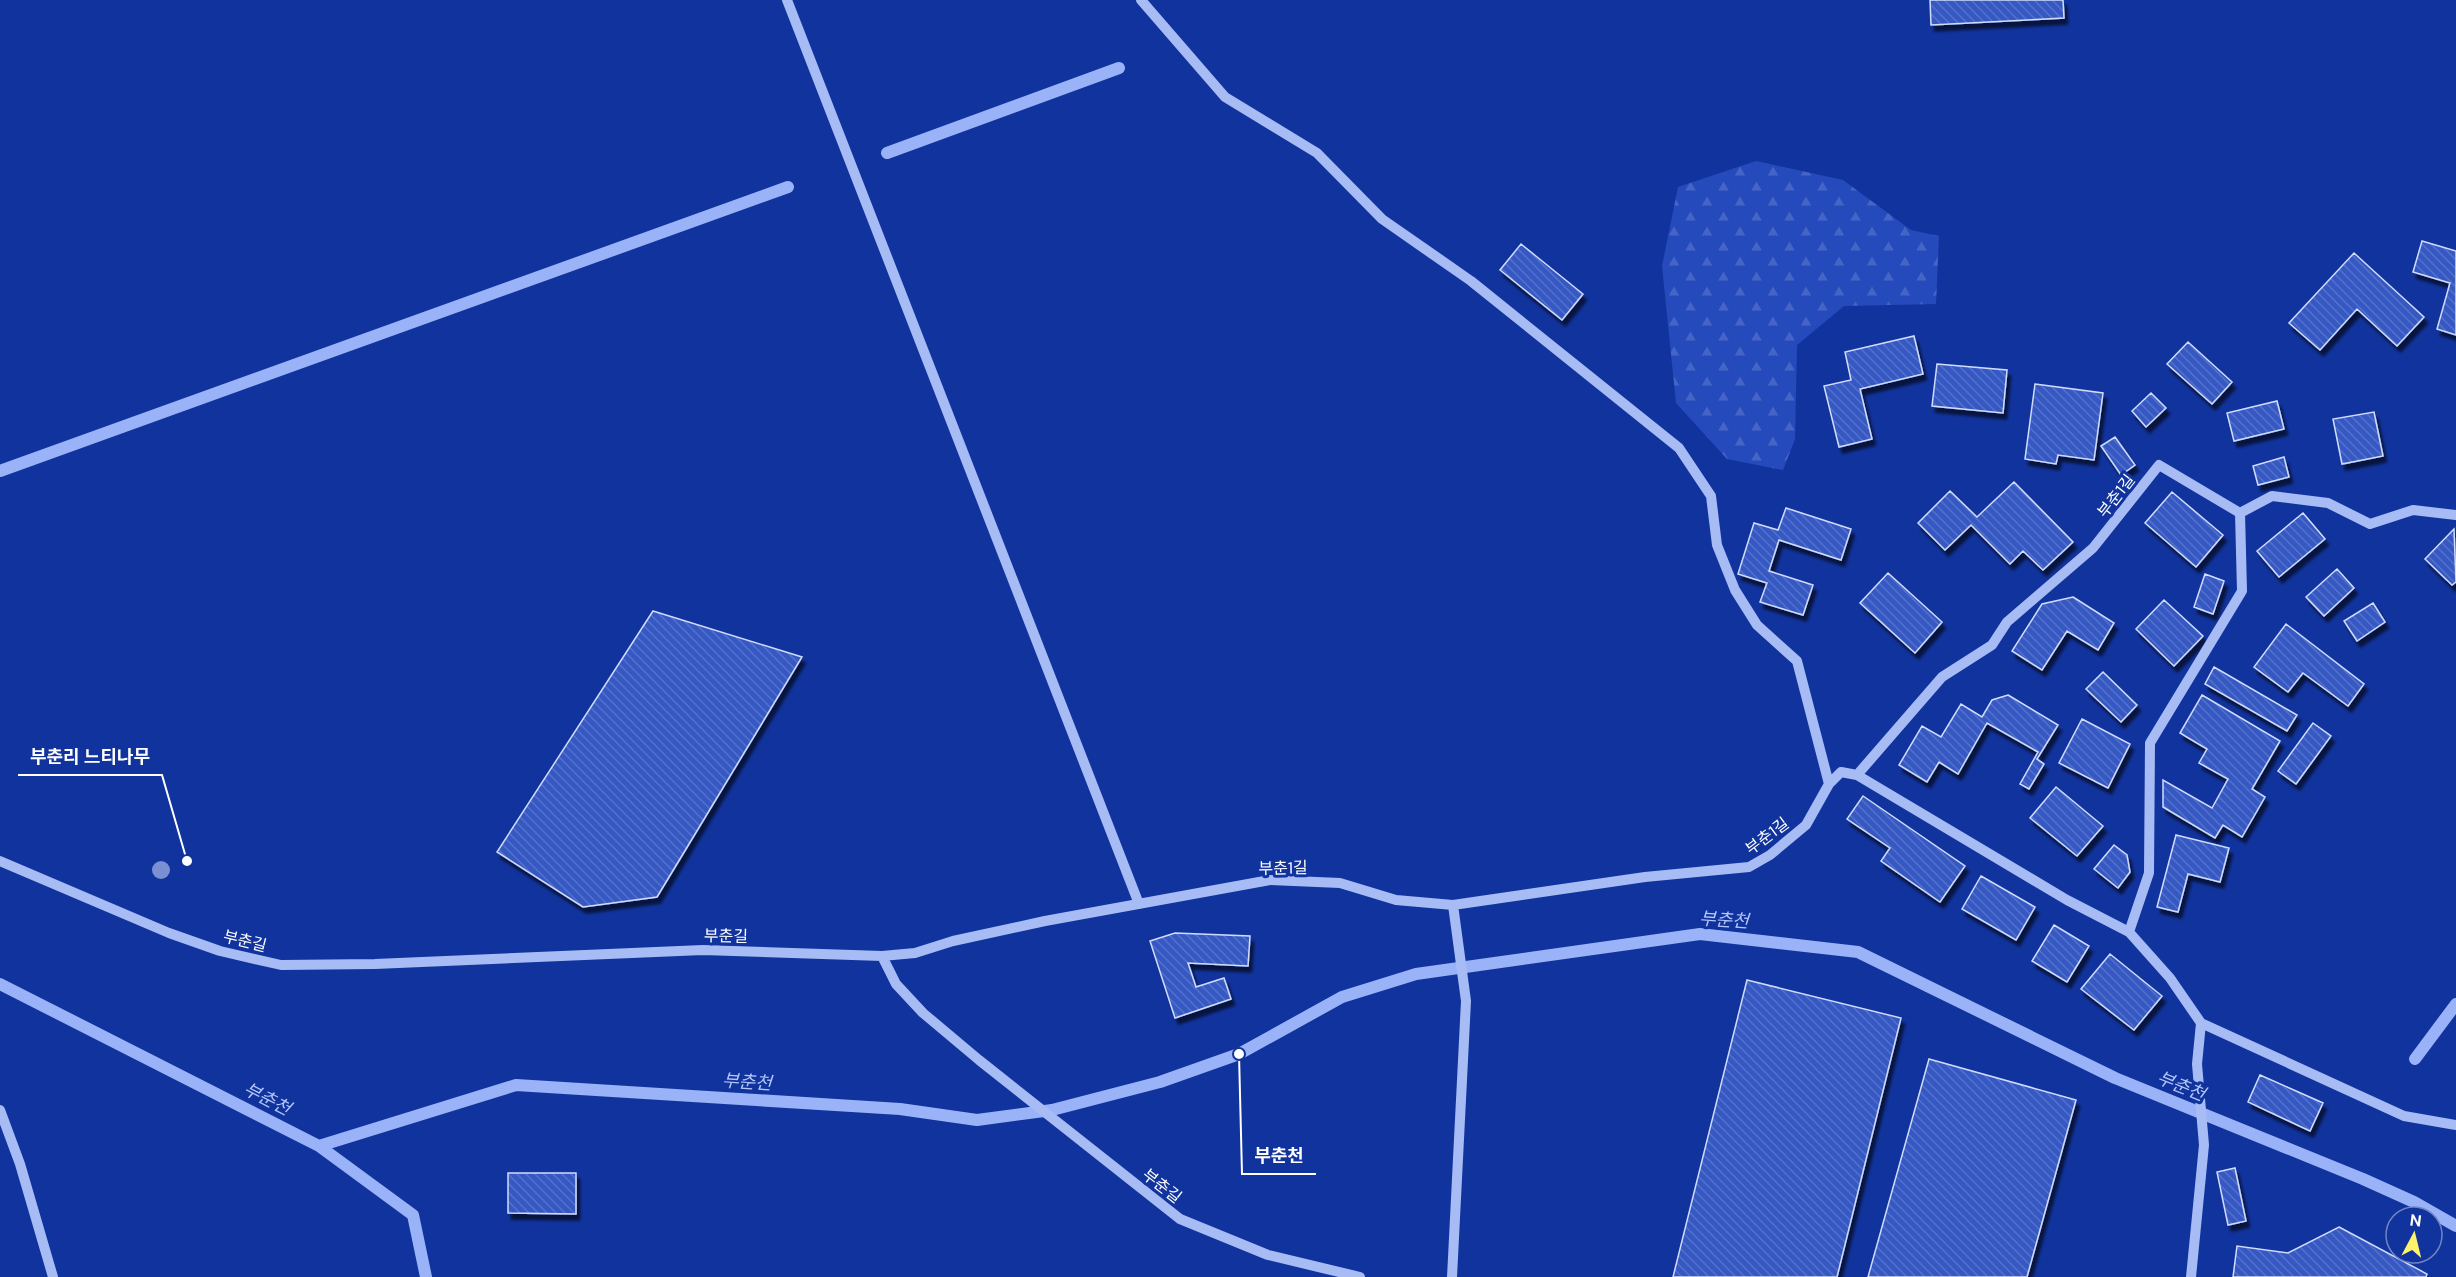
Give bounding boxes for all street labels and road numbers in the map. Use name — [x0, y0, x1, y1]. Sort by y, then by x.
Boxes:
street label: 부춘1길 — [2093, 470, 2139, 522]
street label: 부춘1길 — [1741, 813, 1793, 859]
street label: 부춘1길 — [1258, 857, 1308, 879]
street label: 부춘길 — [221, 925, 269, 957]
street label: 부춘길 — [704, 925, 748, 947]
street label: 부춘길 — [1138, 1164, 1186, 1208]

